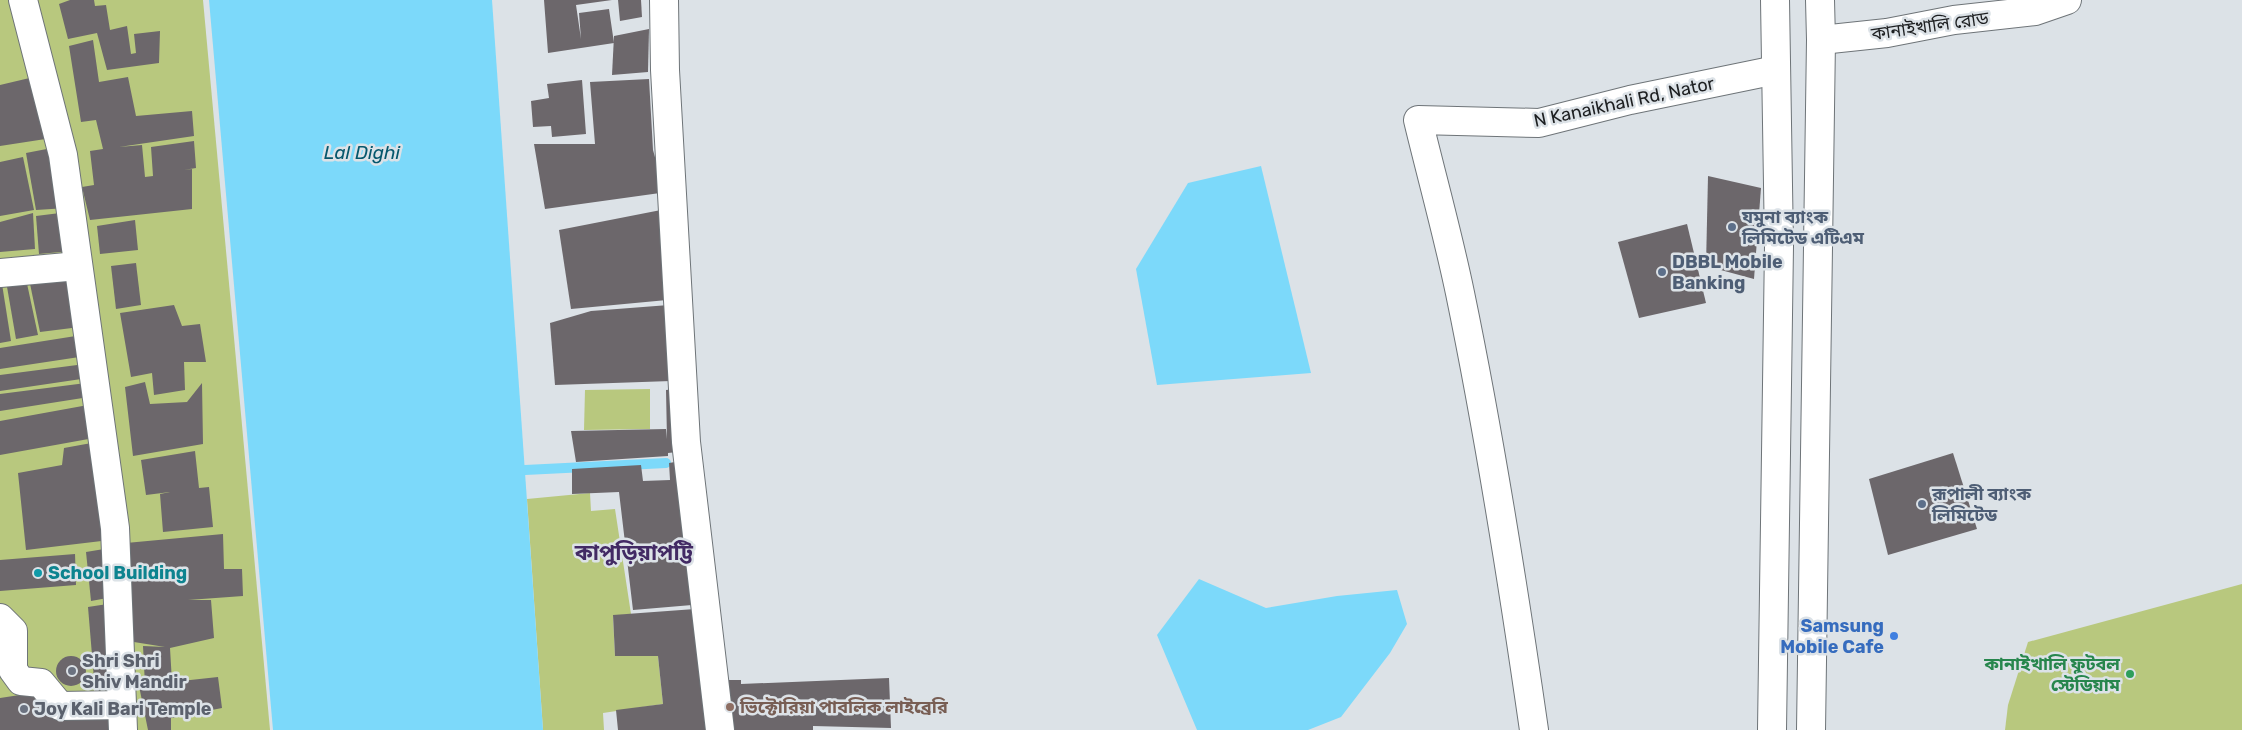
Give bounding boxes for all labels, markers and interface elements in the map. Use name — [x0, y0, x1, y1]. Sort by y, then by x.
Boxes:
street label: কানাইখালি রোড — [1869, 7, 1990, 45]
street label: N Kanaikhali Rd, Nator — [1532, 72, 1716, 132]
water label: Lal Dighi — [324, 141, 401, 164]
place label: যমুনা ব্যাংক লিমিটেড এটিএম — [1741, 206, 1865, 249]
marker: যমুনা ব্যাংক লিমিটেড এটিএম — [1726, 221, 1738, 233]
place label: DBBL Mobile Banking — [1672, 251, 1783, 294]
marker: DBBL Mobile Banking — [1656, 266, 1668, 278]
place label: রূপালী ব্যাংক লিমিটেড — [1931, 483, 2031, 526]
marker: রূপালী ব্যাংক লিমিটেড — [1916, 498, 1928, 510]
district label: কাপুড়িয়াপট্টি — [574, 539, 694, 566]
place label: School Building — [48, 562, 187, 584]
marker: School Building — [32, 567, 44, 579]
place label: Samsung Mobile Cafe — [1780, 615, 1884, 658]
marker: Samsung Mobile Cafe — [1888, 630, 1900, 642]
place label: Shri Shri Shiv Mandir — [82, 650, 187, 693]
place label: কানাইখালি ফুটবল স্টেডিয়াম — [1983, 653, 2121, 696]
marker: Shri Shri Shiv Mandir — [66, 665, 78, 677]
marker: কানাইখালি ফুটবল স্টেডিয়াম — [2124, 668, 2136, 680]
place label: ভিক্টোরিয়া পাবলিক লাইব্রেরি — [739, 696, 949, 718]
place label: Joy Kali Bari Temple — [34, 698, 212, 720]
marker: ভিক্টোরিয়া পাবলিক লাইব্রেরি — [724, 701, 736, 713]
marker: Joy Kali Bari Temple — [18, 703, 30, 715]

